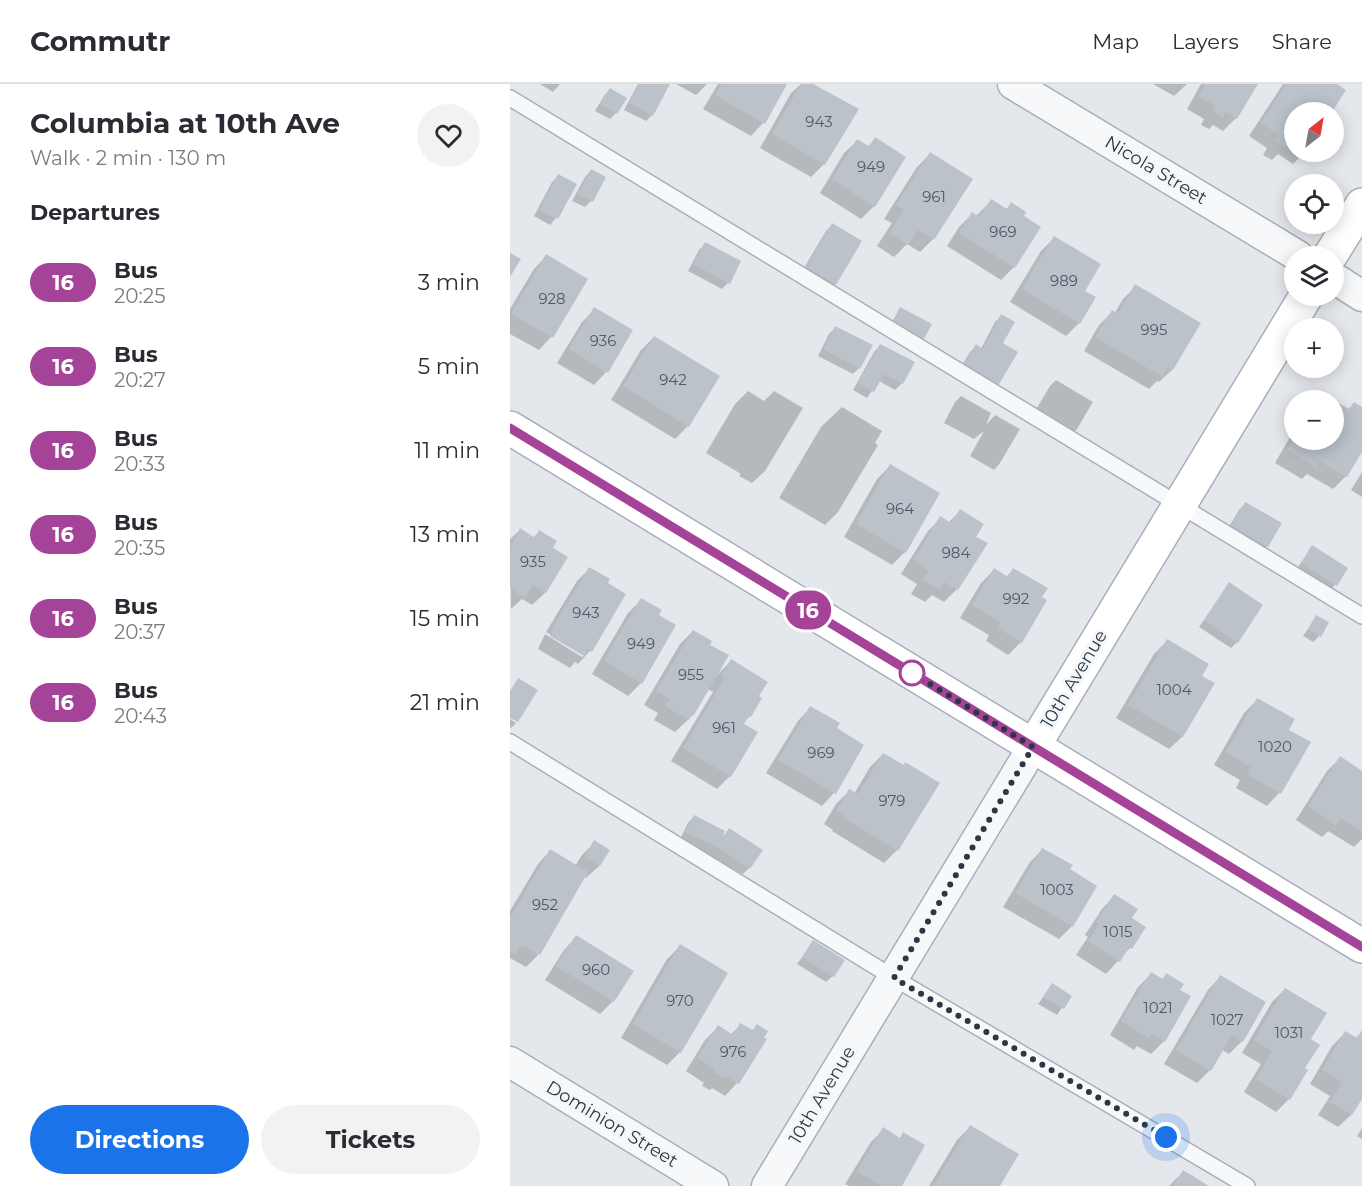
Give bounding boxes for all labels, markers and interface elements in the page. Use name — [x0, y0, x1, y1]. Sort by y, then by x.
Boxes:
text: Commutr — [30, 24, 170, 58]
text: Map — [1092, 29, 1139, 54]
text: Layers — [1172, 29, 1239, 54]
text: Share — [1272, 29, 1332, 54]
north arrow — [1284, 102, 1344, 162]
map controls — [1284, 102, 1344, 450]
button: heart — [417, 104, 480, 167]
text: Columbia at 10th Ave — [30, 106, 340, 140]
house number: 943 — [805, 112, 833, 131]
street label: Nicola Street — [1101, 131, 1211, 209]
text: Walk · 2 min · 130 m — [30, 146, 226, 170]
house number: 949 — [857, 157, 885, 176]
button: locate — [1284, 174, 1344, 234]
house number: 961 — [922, 187, 946, 206]
text: Departures — [30, 199, 160, 226]
house number: 969 — [989, 222, 1017, 241]
button: layers — [1284, 246, 1344, 306]
text: Bus — [114, 257, 158, 284]
text: 3 min — [418, 269, 480, 296]
text: 16 — [52, 270, 74, 295]
house number: 989 — [1050, 271, 1078, 290]
text: 20:25 — [114, 284, 165, 308]
house number: 928 — [538, 289, 566, 308]
button: + — [1284, 318, 1344, 378]
house number: 995 — [1141, 320, 1167, 339]
house number: 936 — [590, 331, 616, 350]
text: Bus — [114, 341, 158, 368]
text: 5 min — [418, 353, 480, 380]
text: 16 — [52, 354, 74, 379]
text: 20:27 — [114, 368, 166, 392]
house number: 942 — [659, 370, 687, 389]
button: − — [1284, 390, 1344, 450]
text: Bus — [114, 425, 158, 452]
text: 11 min — [414, 437, 480, 464]
text: 16 — [52, 438, 74, 463]
text: 20:33 — [114, 452, 165, 476]
house number: 964 — [886, 499, 914, 518]
text: Bus — [114, 509, 158, 536]
text: 13 min — [410, 521, 480, 548]
text: 16 — [52, 522, 74, 547]
text: 20:35 — [114, 536, 165, 560]
house number: 984 — [942, 543, 970, 562]
house number: 935 — [520, 552, 546, 571]
house number: 992 — [1003, 589, 1029, 608]
line badge: 16 — [781, 590, 835, 630]
text: Bus — [114, 593, 158, 620]
text: 16 — [797, 598, 819, 623]
house number: 943 — [572, 603, 600, 622]
text: 15 min — [410, 605, 480, 632]
text: 16 — [52, 606, 74, 631]
text: 20:37 — [114, 620, 166, 644]
street label: 10th Avenue — [1036, 626, 1112, 732]
house number: 949 — [627, 634, 655, 653]
unlabelled marker — [899, 660, 925, 686]
house number: 955 — [678, 665, 704, 684]
text: Bus — [114, 677, 158, 704]
house number: 1004 — [1156, 680, 1192, 699]
text: 21 min — [410, 689, 480, 716]
text: 16 — [52, 690, 74, 715]
text: 20:43 — [114, 704, 167, 728]
house number: 961 — [712, 718, 736, 737]
house number: 1020 — [1258, 737, 1292, 756]
house number: 969 — [807, 743, 835, 762]
house number: 979 — [879, 791, 906, 810]
house number: 1003 — [1040, 880, 1074, 899]
house number: 952 — [532, 895, 558, 914]
house number: 1015 — [1103, 922, 1133, 941]
house number: 960 — [582, 960, 610, 979]
house number: 970 — [666, 991, 694, 1010]
house number: 1021 — [1143, 998, 1173, 1017]
house number: 1027 — [1211, 1010, 1243, 1029]
house number: 1031 — [1274, 1023, 1304, 1042]
house number: 976 — [720, 1042, 746, 1061]
street label: 10th Avenue — [784, 1042, 860, 1148]
street label: Dominion Street — [542, 1076, 682, 1172]
button: Directions — [30, 1105, 249, 1174]
button: Tickets — [261, 1105, 480, 1174]
your location — [1151, 1122, 1181, 1152]

